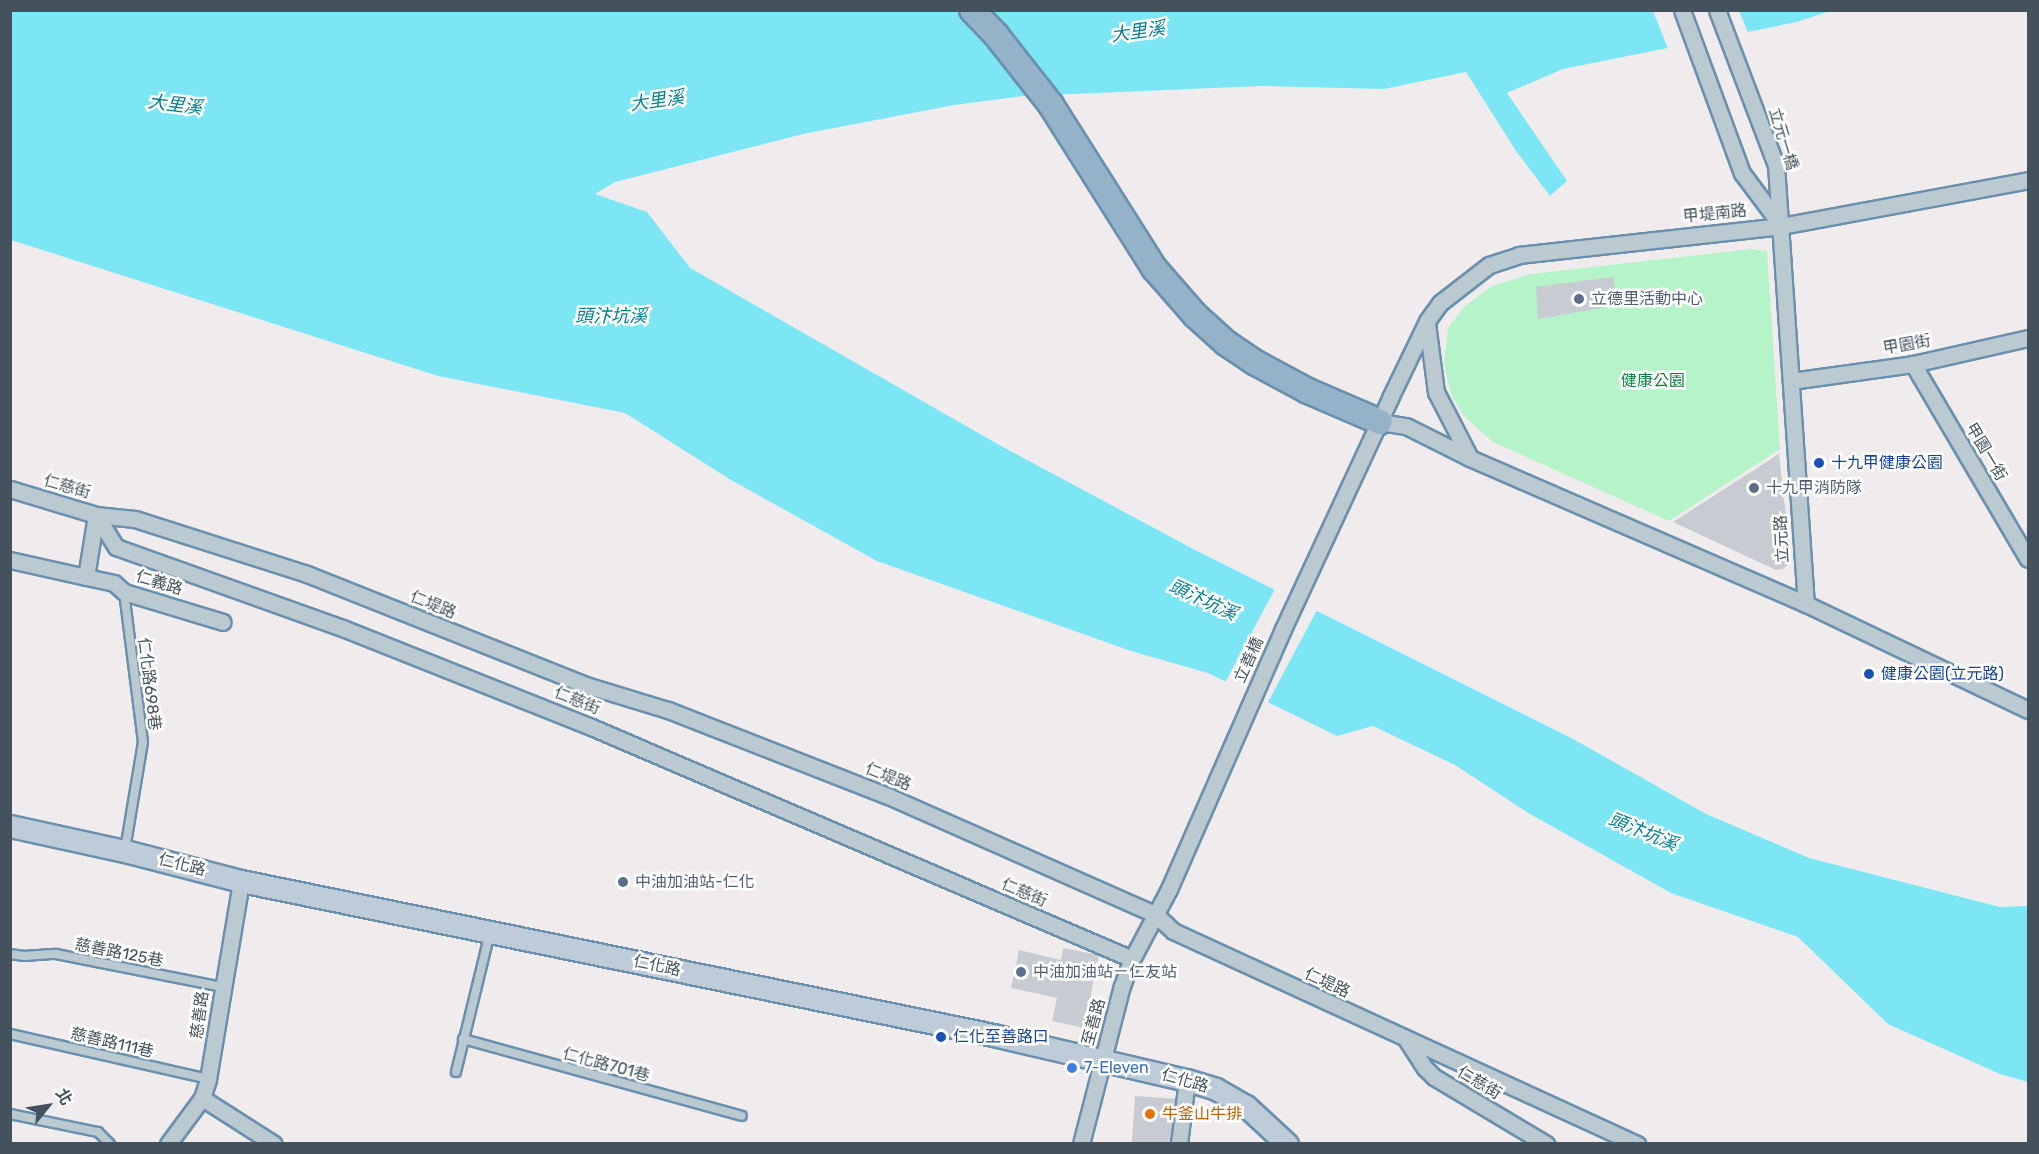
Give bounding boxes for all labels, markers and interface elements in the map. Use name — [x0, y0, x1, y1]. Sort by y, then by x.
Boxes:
water label: 大里溪 — [1110, 18, 1166, 46]
water label: 大里溪 — [629, 87, 685, 115]
water label: 大里溪 — [147, 91, 203, 119]
street label: 立元一橋 — [1764, 106, 1802, 172]
street label: 甲堤南路 — [1682, 201, 1748, 227]
place label: 立德里活動中心 — [1591, 289, 1703, 309]
marker: 立德里活動中心 — [1572, 292, 1586, 306]
water label: 頭汴坑溪 — [575, 305, 647, 327]
street label: 甲園街 — [1882, 331, 1932, 359]
park label: 健康公園 — [1621, 371, 1685, 391]
street label: 甲園一街 — [1961, 420, 2011, 484]
place label: 十九甲健康公園 — [1831, 453, 1943, 473]
marker: 十九甲健康公園 — [1812, 456, 1826, 470]
street label: 仁慈街 — [41, 471, 93, 503]
place label: 十九甲消防隊 — [1766, 478, 1862, 498]
marker: 十九甲消防隊 — [1747, 481, 1761, 495]
street label: 立元路 — [1771, 515, 1793, 563]
street label: 仁義路 — [133, 567, 185, 599]
water label: 頭汴坑溪 — [1166, 575, 1240, 625]
street label: 仁堤路 — [407, 587, 459, 623]
street label: 立善橋 — [1230, 634, 1268, 686]
street label: 仁化路698巷 — [134, 637, 164, 731]
place label: 健康公園(立元路) — [1881, 664, 2004, 684]
marker: 健康公園(立元路) — [1862, 667, 1876, 681]
street label: 仁慈街 — [551, 683, 603, 719]
street label: 仁堤路 — [862, 759, 914, 795]
water label: 頭汴坑溪 — [1606, 809, 1680, 855]
street label: 仁化路 — [156, 850, 208, 880]
place label: 中油加油站-仁化 — [635, 872, 755, 892]
marker: 中油加油站-仁化 — [616, 875, 630, 889]
street label: 仁慈街 — [998, 875, 1050, 911]
street label: 慈善路125巷 — [73, 935, 165, 971]
street label: 仁化路 — [632, 952, 682, 980]
place label: 中油加油站－仁友站 — [1033, 962, 1177, 982]
street label: 仁堤路 — [1301, 964, 1353, 1002]
marker: 中油加油站－仁友站 — [1014, 965, 1028, 979]
street label: 慈善路 — [187, 990, 213, 1040]
street label: 至善路 — [1079, 996, 1109, 1048]
street label: 慈善路111巷 — [69, 1024, 155, 1062]
place label: 仁化至善路口 — [953, 1027, 1049, 1047]
marker: 仁化至善路口 — [934, 1030, 948, 1044]
street label: 仁化路701巷 — [560, 1044, 652, 1086]
place label: 7-Eleven — [1084, 1058, 1149, 1078]
marker: 7-Eleven — [1065, 1061, 1079, 1075]
street label: 仁慈街 — [1453, 1062, 1505, 1104]
street label: 仁化路 — [1159, 1065, 1211, 1097]
north arrow — [18, 1076, 78, 1136]
text: 北 — [52, 1085, 76, 1108]
place label: 牛釜山牛排 — [1162, 1104, 1242, 1124]
marker: 牛釜山牛排 — [1143, 1107, 1157, 1121]

